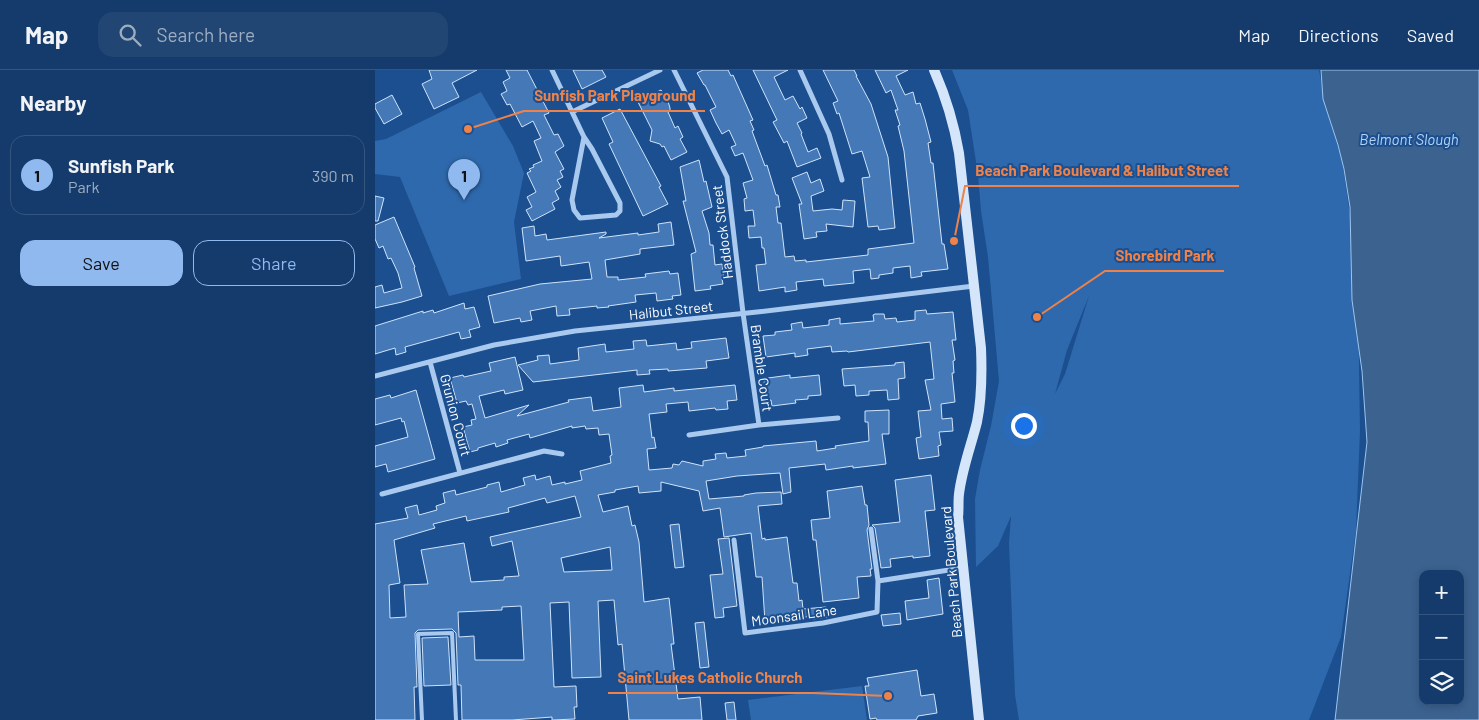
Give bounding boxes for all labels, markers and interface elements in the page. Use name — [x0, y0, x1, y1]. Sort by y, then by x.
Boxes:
search box — [98, 12, 448, 57]
text: Map — [25, 20, 68, 49]
icon: search — [116, 21, 144, 49]
text: Search here — [156, 23, 255, 46]
text: Map — [1238, 24, 1270, 46]
text: Directions — [1298, 24, 1379, 46]
text: Saved — [1407, 24, 1454, 46]
callout: Sunfish Park Playground — [524, 81, 705, 111]
text: Sunfish Park Playground — [534, 86, 696, 104]
text: Nearby — [20, 90, 86, 115]
water label: Belmont Slough — [1359, 130, 1459, 148]
text: Sunfish Park — [68, 154, 175, 177]
callout: Beach Park Boulevard & Halibut Street — [965, 156, 1239, 186]
pin: 1 — [448, 159, 480, 200]
text: Beach Park Boulevard & Halibut Street — [975, 161, 1229, 179]
text: 1 — [34, 166, 40, 185]
text: 390 m — [312, 166, 354, 185]
text: Park — [68, 177, 99, 196]
street label: Haddock Street — [708, 184, 736, 280]
button: Save — [20, 240, 183, 286]
button: Share — [193, 240, 355, 286]
callout: Shorebird Park — [1105, 241, 1224, 271]
text: Shorebird Park — [1115, 246, 1215, 264]
street label: Halibut Street — [628, 297, 714, 323]
street label: Bramble Court — [747, 323, 777, 413]
street label: Grunion Court — [437, 372, 475, 458]
your location — [1011, 413, 1037, 439]
street label: Beach Park Boulevard — [937, 506, 965, 638]
map controls — [1419, 570, 1464, 705]
button: + — [1419, 570, 1464, 615]
street label: Moonsail Lane — [750, 601, 838, 629]
button: − — [1419, 615, 1464, 660]
button: layers — [1419, 660, 1464, 705]
callout: Saint Lukes Catholic Church — [608, 663, 813, 693]
text: Saint Lukes Catholic Church — [617, 668, 803, 686]

